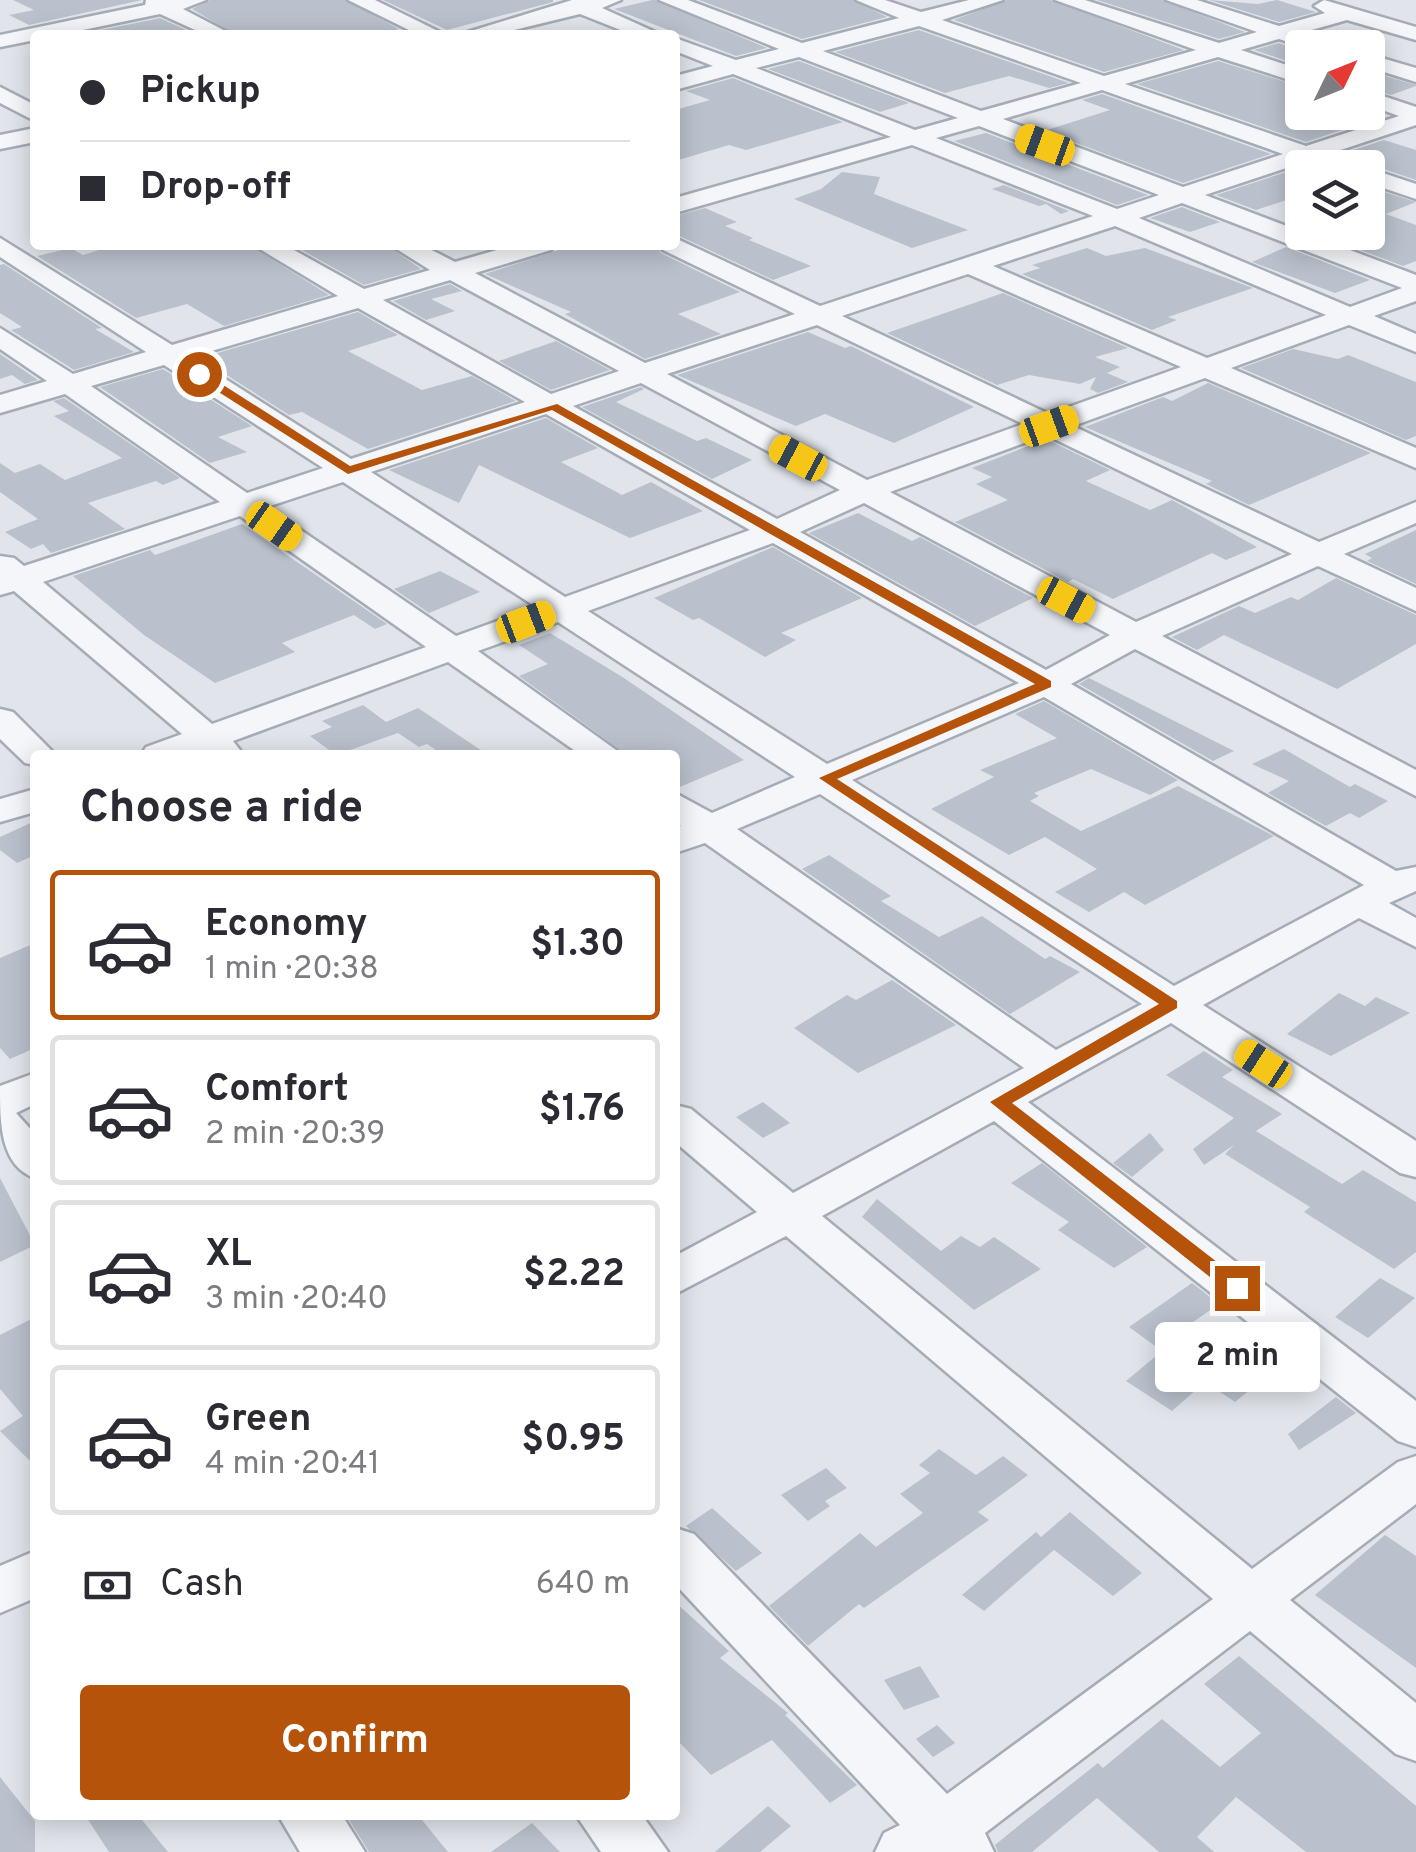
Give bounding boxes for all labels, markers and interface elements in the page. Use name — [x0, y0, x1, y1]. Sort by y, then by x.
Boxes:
north arrow — [1285, 30, 1385, 130]
map controls — [1285, 30, 1385, 250]
text: Pickup — [140, 68, 261, 117]
car — [1012, 121, 1078, 169]
button: layers — [1285, 150, 1385, 250]
text: Drop-off — [140, 164, 291, 213]
route start — [177, 352, 222, 397]
car — [1016, 402, 1082, 450]
car — [764, 431, 832, 485]
car — [241, 497, 307, 555]
car — [1032, 573, 1100, 627]
car — [493, 597, 559, 647]
text: Choose a ride — [80, 781, 363, 838]
icon: car — [85, 900, 175, 990]
text: Economy — [205, 901, 367, 950]
text: $1.30 — [530, 921, 625, 970]
text: 1 min · 20:38 — [205, 950, 379, 990]
car — [1230, 1035, 1296, 1093]
icon: car — [85, 1065, 175, 1155]
text: Comfort — [205, 1066, 349, 1115]
text: $1.76 — [539, 1086, 625, 1135]
text: 2 min · 20:39 — [205, 1115, 385, 1155]
icon: car — [85, 1230, 175, 1320]
text: XL — [205, 1231, 252, 1280]
text: $2.22 — [523, 1251, 625, 1300]
route end — [1215, 1266, 1260, 1311]
text: 3 min · 20:40 — [205, 1280, 388, 1320]
callout: 2 min — [1154, 1323, 1320, 1393]
text: 2 min — [1196, 1337, 1279, 1377]
icon: car — [85, 1395, 175, 1485]
text: Green — [205, 1396, 311, 1445]
text: $0.95 — [521, 1416, 625, 1465]
text: 4 min · 20:41 — [205, 1445, 380, 1485]
icon: cash — [80, 1558, 135, 1613]
text: Cash — [160, 1561, 244, 1610]
text: 640 m — [536, 1565, 630, 1605]
button: Confirm — [80, 1685, 630, 1800]

